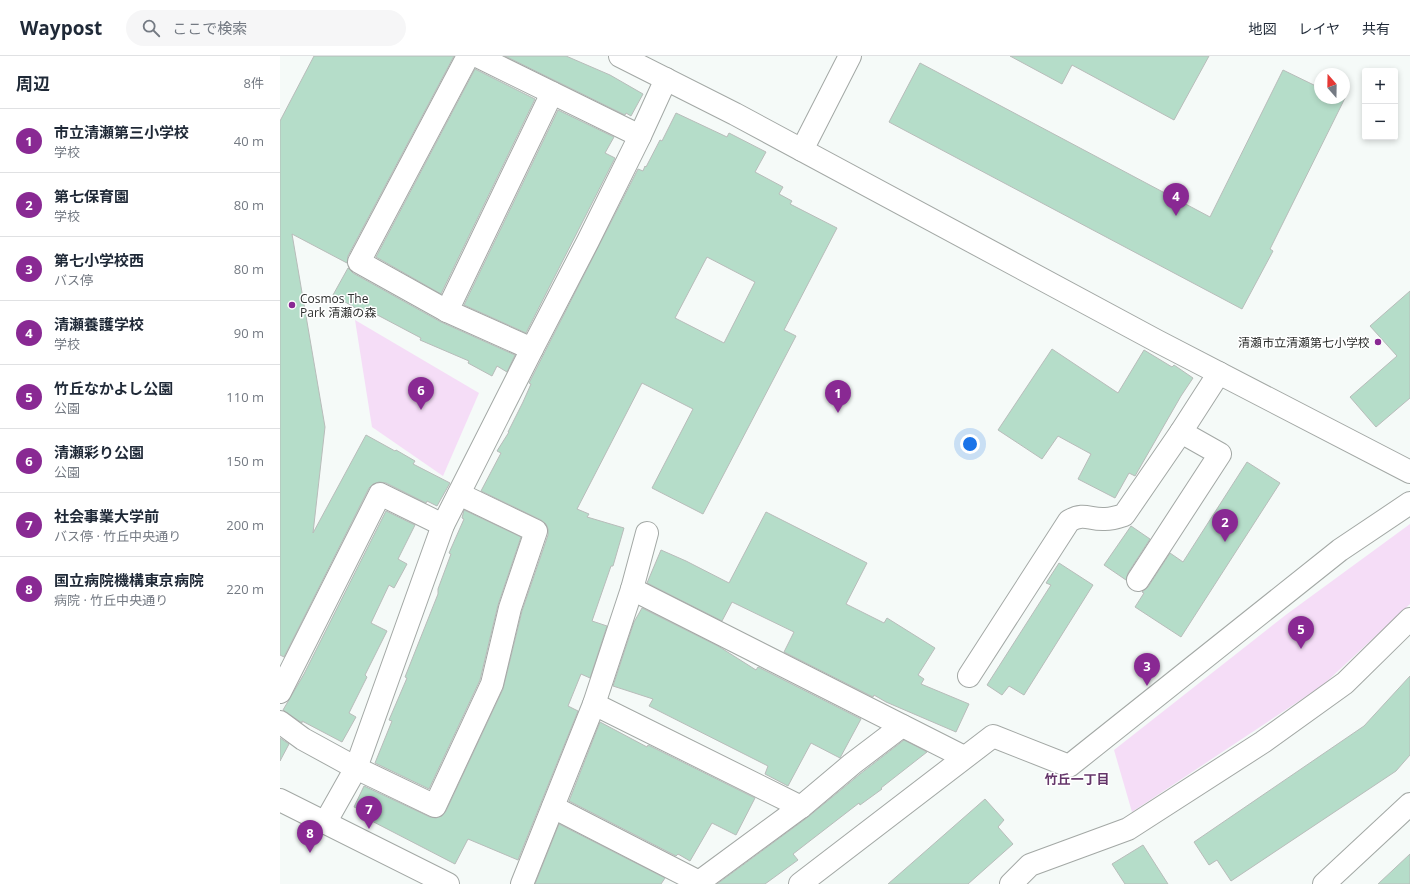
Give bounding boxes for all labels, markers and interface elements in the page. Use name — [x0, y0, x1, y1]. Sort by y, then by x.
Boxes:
search box — [126, 10, 406, 46]
text: Waypost — [20, 15, 102, 41]
icon: search — [140, 17, 162, 39]
text: ここで検索 — [172, 18, 247, 38]
text: 地図 — [1248, 19, 1276, 38]
text: レイヤ — [1298, 19, 1340, 38]
text: 共有 — [1362, 19, 1390, 38]
north arrow — [1314, 68, 1350, 104]
map controls — [1362, 68, 1398, 140]
button: + — [1362, 68, 1398, 104]
text: 周辺 — [16, 72, 50, 95]
text: 8件 — [244, 74, 264, 92]
button: − — [1362, 104, 1398, 140]
text: 市立清瀬第三小学校 — [54, 122, 189, 142]
text: 1 — [25, 132, 33, 150]
text: 40 m — [234, 132, 264, 150]
text: 学校 — [54, 143, 80, 161]
pin: 4 — [1163, 183, 1189, 216]
text: 第七保育園 — [54, 186, 129, 206]
text: 2 — [25, 196, 33, 214]
text: 80 m — [234, 196, 264, 214]
text: 学校 — [54, 207, 80, 225]
text: 第七小学校西 — [54, 250, 144, 270]
text: 3 — [25, 260, 33, 278]
text: 80 m — [234, 260, 264, 278]
text: バス停 — [54, 271, 93, 289]
place label: Cosmos The Park 清瀬の森 — [300, 290, 376, 321]
marker: Cosmos The Park 清瀬の森 — [287, 300, 297, 310]
text: 清瀬養護学校 — [54, 314, 144, 334]
text: 4 — [25, 324, 33, 342]
text: 90 m — [234, 324, 264, 342]
place label: 清瀬市立清瀬第七小学校 — [1238, 334, 1370, 351]
text: 学校 — [54, 335, 80, 353]
marker: 清瀬市立清瀬第七小学校 — [1373, 337, 1383, 347]
pin: 6 — [408, 377, 434, 410]
text: 竹丘なかよし公園 — [54, 378, 173, 398]
pin: 1 — [825, 380, 851, 413]
text: 5 — [25, 388, 33, 406]
text: 110 m — [226, 388, 264, 406]
text: 公園 — [54, 399, 80, 417]
your location — [960, 434, 980, 454]
text: 清瀬彩り公園 — [54, 442, 144, 462]
text: 6 — [25, 452, 33, 470]
text: 150 m — [226, 452, 264, 470]
text: 公園 — [54, 463, 80, 481]
text: 社会事業大学前 — [54, 506, 159, 526]
pin: 2 — [1212, 509, 1238, 542]
text: 7 — [25, 516, 33, 534]
text: 200 m — [226, 516, 264, 534]
text: バス停 · 竹丘中央通り — [54, 527, 181, 545]
text: 国立病院機構東京病院 — [54, 570, 204, 590]
text: 8 — [25, 580, 33, 598]
text: 220 m — [226, 580, 264, 598]
text: 病院 · 竹丘中央通り — [54, 591, 168, 609]
pin: 5 — [1288, 616, 1314, 649]
pin: 3 — [1134, 653, 1160, 686]
district label: 竹丘一丁目 — [1044, 770, 1110, 788]
pin: 7 — [356, 796, 382, 829]
pin: 8 — [297, 820, 323, 853]

